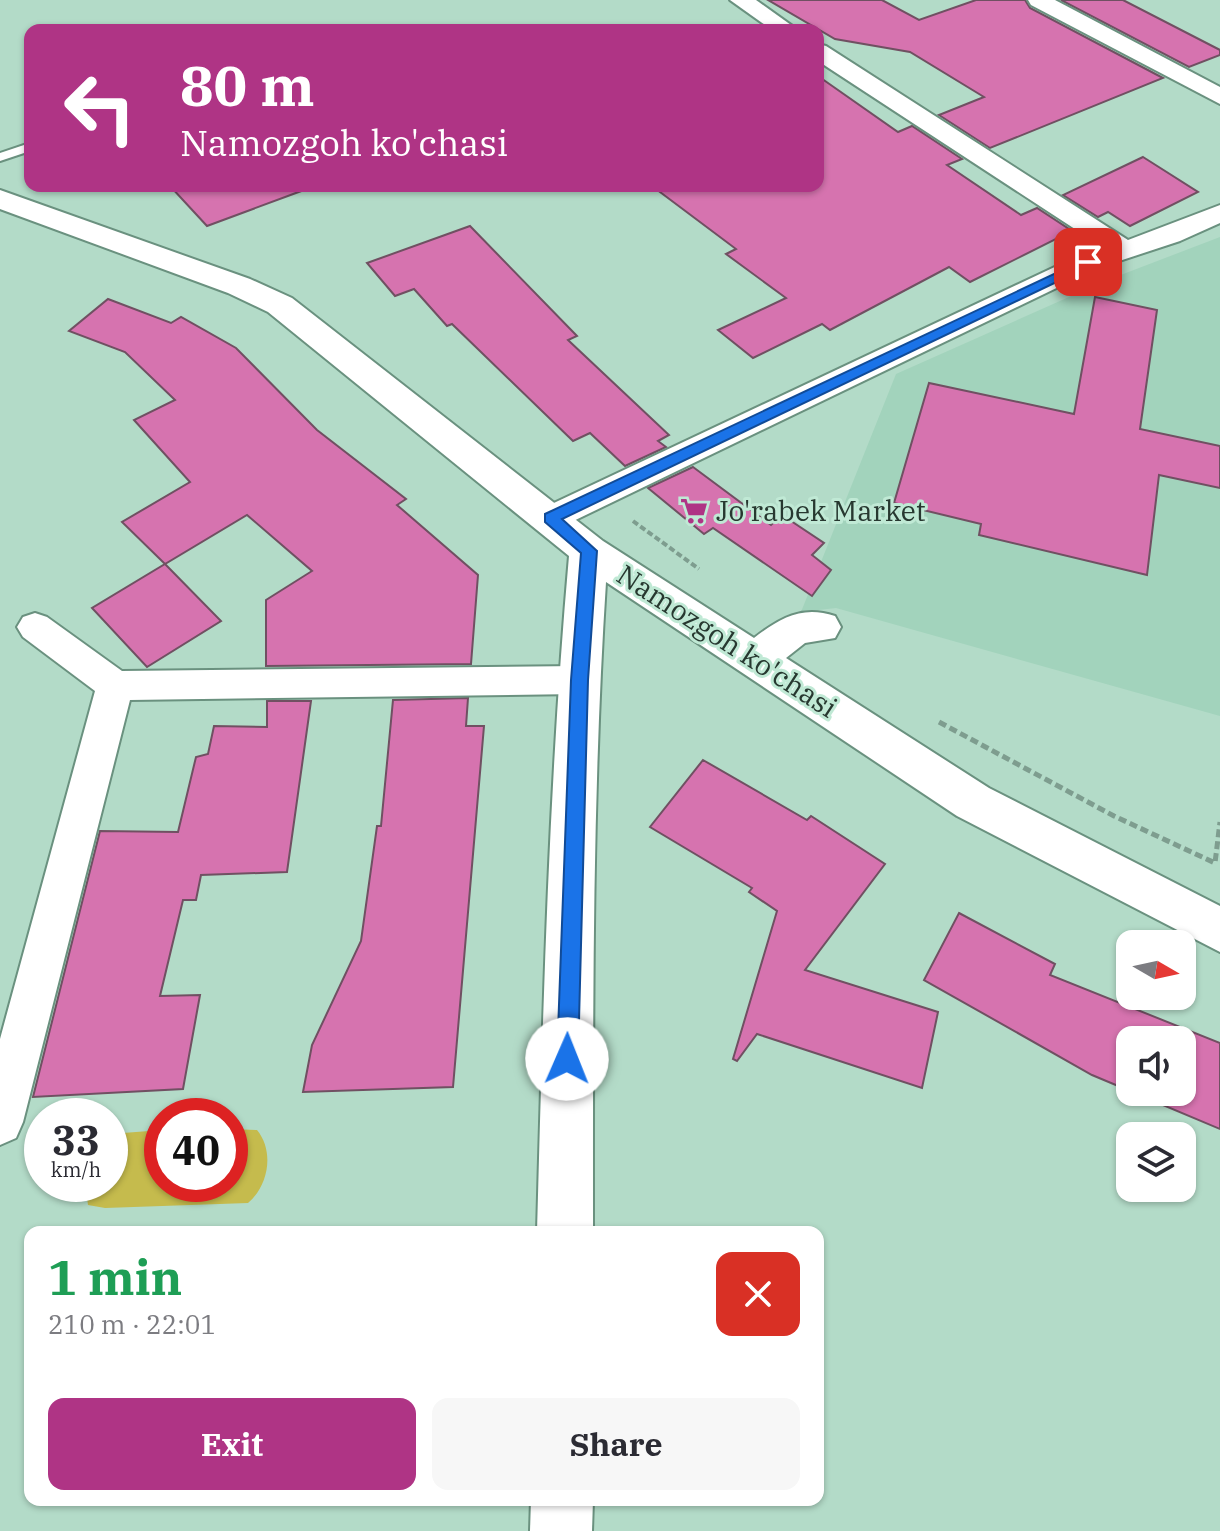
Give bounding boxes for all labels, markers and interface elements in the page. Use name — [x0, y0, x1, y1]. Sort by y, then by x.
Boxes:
text: 80 m — [180, 49, 315, 121]
icon: left — [48, 56, 152, 160]
text: Namozgoh ko'chasi — [180, 119, 508, 166]
pin — [1054, 228, 1122, 296]
icon: arrive — [1066, 240, 1110, 284]
place label: Jo'rabek Market — [716, 492, 926, 529]
supermarket icon: Jo'rabek Market — [679, 496, 709, 526]
street label: Namozgoh ko'chasi — [610, 556, 844, 726]
north arrow — [1116, 930, 1196, 1010]
map controls — [1116, 930, 1196, 1202]
position arrow — [525, 1017, 609, 1101]
button: sound — [1116, 1026, 1196, 1106]
speed limit sign: 40 — [144, 1098, 248, 1202]
text: 33 — [52, 1114, 100, 1166]
button: layers — [1116, 1122, 1196, 1202]
text: km/h — [51, 1156, 101, 1183]
text: 1 min — [48, 1246, 182, 1308]
button: close — [716, 1252, 800, 1336]
text: 210 m · 22:01 — [48, 1307, 216, 1341]
button: Exit — [48, 1398, 416, 1490]
button: Share — [432, 1398, 800, 1490]

